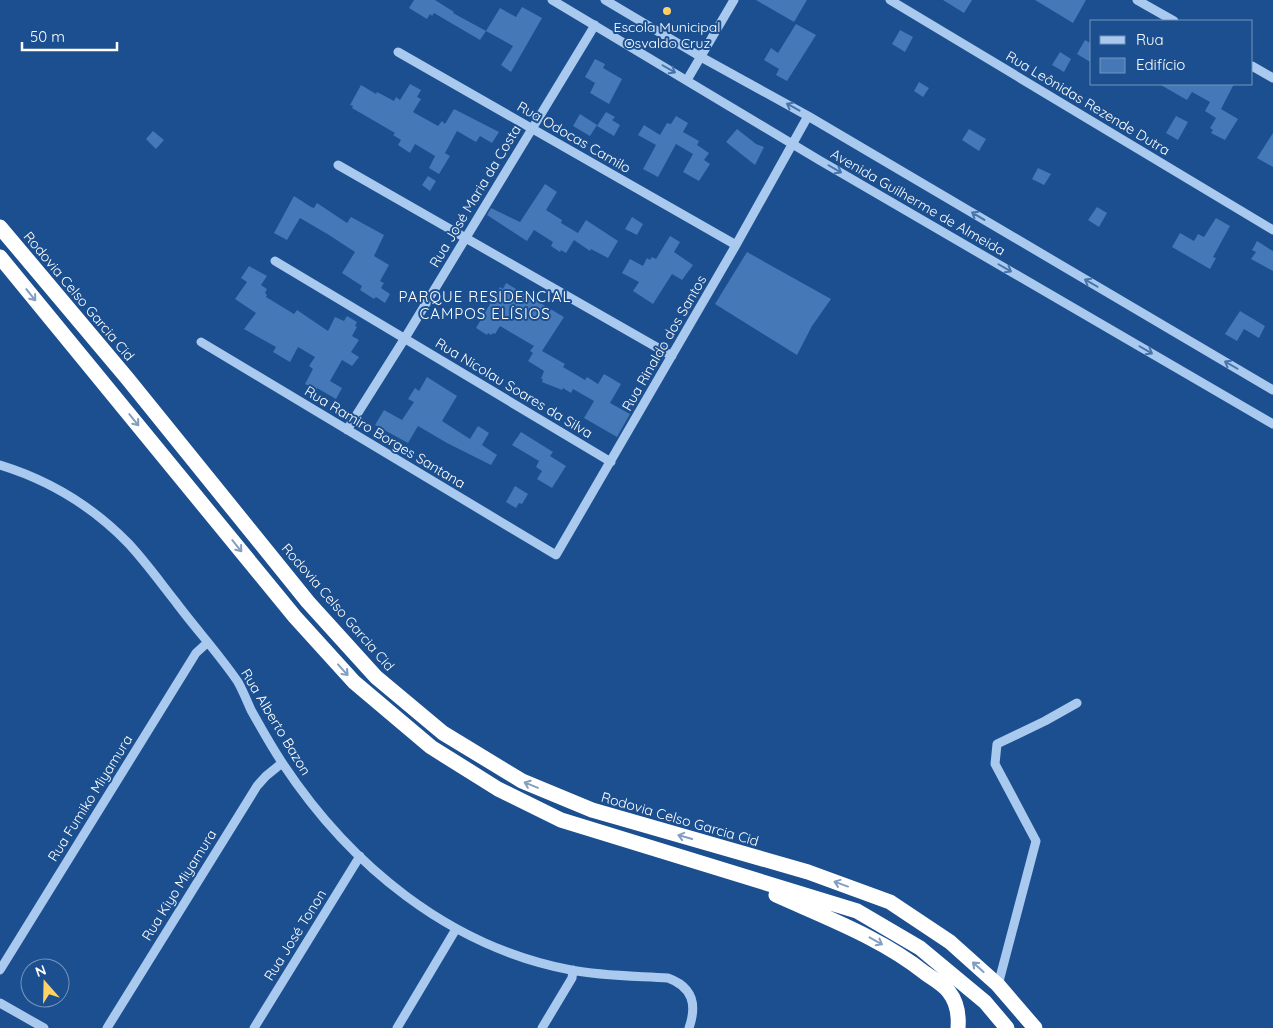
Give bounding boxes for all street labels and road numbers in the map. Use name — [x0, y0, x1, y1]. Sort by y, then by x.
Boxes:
street label: Rua Leônidas Rezende Dutra — [1003, 47, 1173, 159]
street label: Rua Odocas Camilo — [514, 97, 634, 177]
street label: Rua José Maria da Costa — [425, 121, 525, 271]
street label: Avenida Guilherme de Almeida — [828, 145, 1008, 259]
street label: Rodovia Celso Garcia Cid — [20, 228, 138, 364]
street label: Rua Rinaldo dos Santos — [618, 272, 710, 414]
street label: Rua Nicolau Soares da Silva — [432, 334, 596, 442]
street label: Rua Ramiro Borges Santana — [301, 382, 469, 492]
street label: Rodovia Celso Garcia Cid — [278, 540, 398, 674]
street label: Rua Alberto Bazon — [237, 665, 315, 779]
street label: Rua Fumiko Miyamura — [44, 731, 136, 865]
street label: Rodovia Celso Garcia Cid — [599, 788, 761, 850]
street label: Rua Kiyo Miyamura — [138, 826, 220, 944]
street label: Rua José Tonon — [260, 886, 330, 984]

